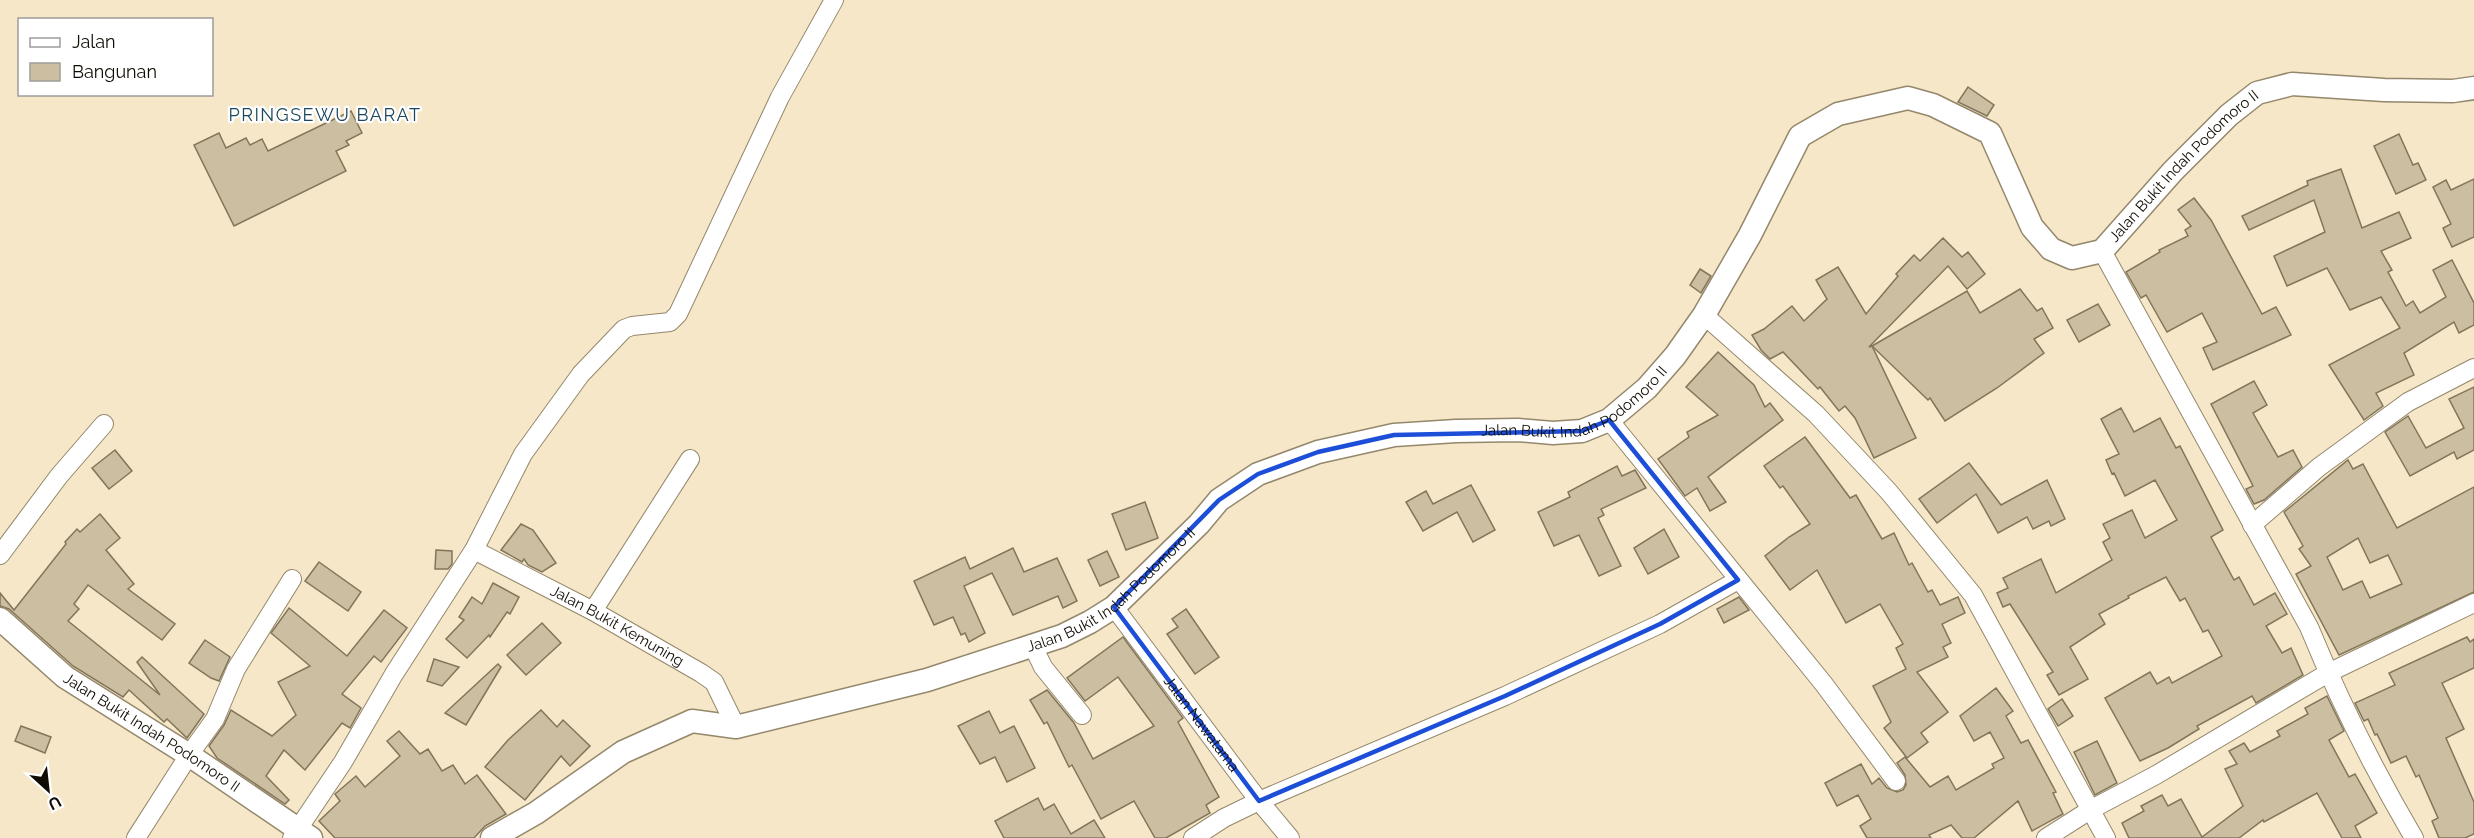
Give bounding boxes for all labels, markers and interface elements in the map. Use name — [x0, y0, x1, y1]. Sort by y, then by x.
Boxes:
legend — [18, 18, 213, 96]
text: Jalan — [72, 31, 116, 52]
text: Bangunan — [72, 61, 157, 82]
street label: Jalan Bukit Indah Podomoro II — [2105, 86, 2262, 246]
district label: PRINGSEWU BARAT — [228, 104, 422, 125]
street label: Jalan Bukit Indah Podomoro II — [1481, 363, 1671, 442]
street label: Jalan Bukit Indah Podomoro II — [1024, 524, 1199, 656]
street label: Jalan Bukit Kemuning — [547, 582, 687, 670]
street label: Jalan Bukit Indah Podomoro II — [60, 669, 243, 796]
street label: Jalan Nawatama — [1160, 673, 1243, 775]
north arrow — [18, 760, 78, 820]
text: U — [45, 792, 64, 814]

